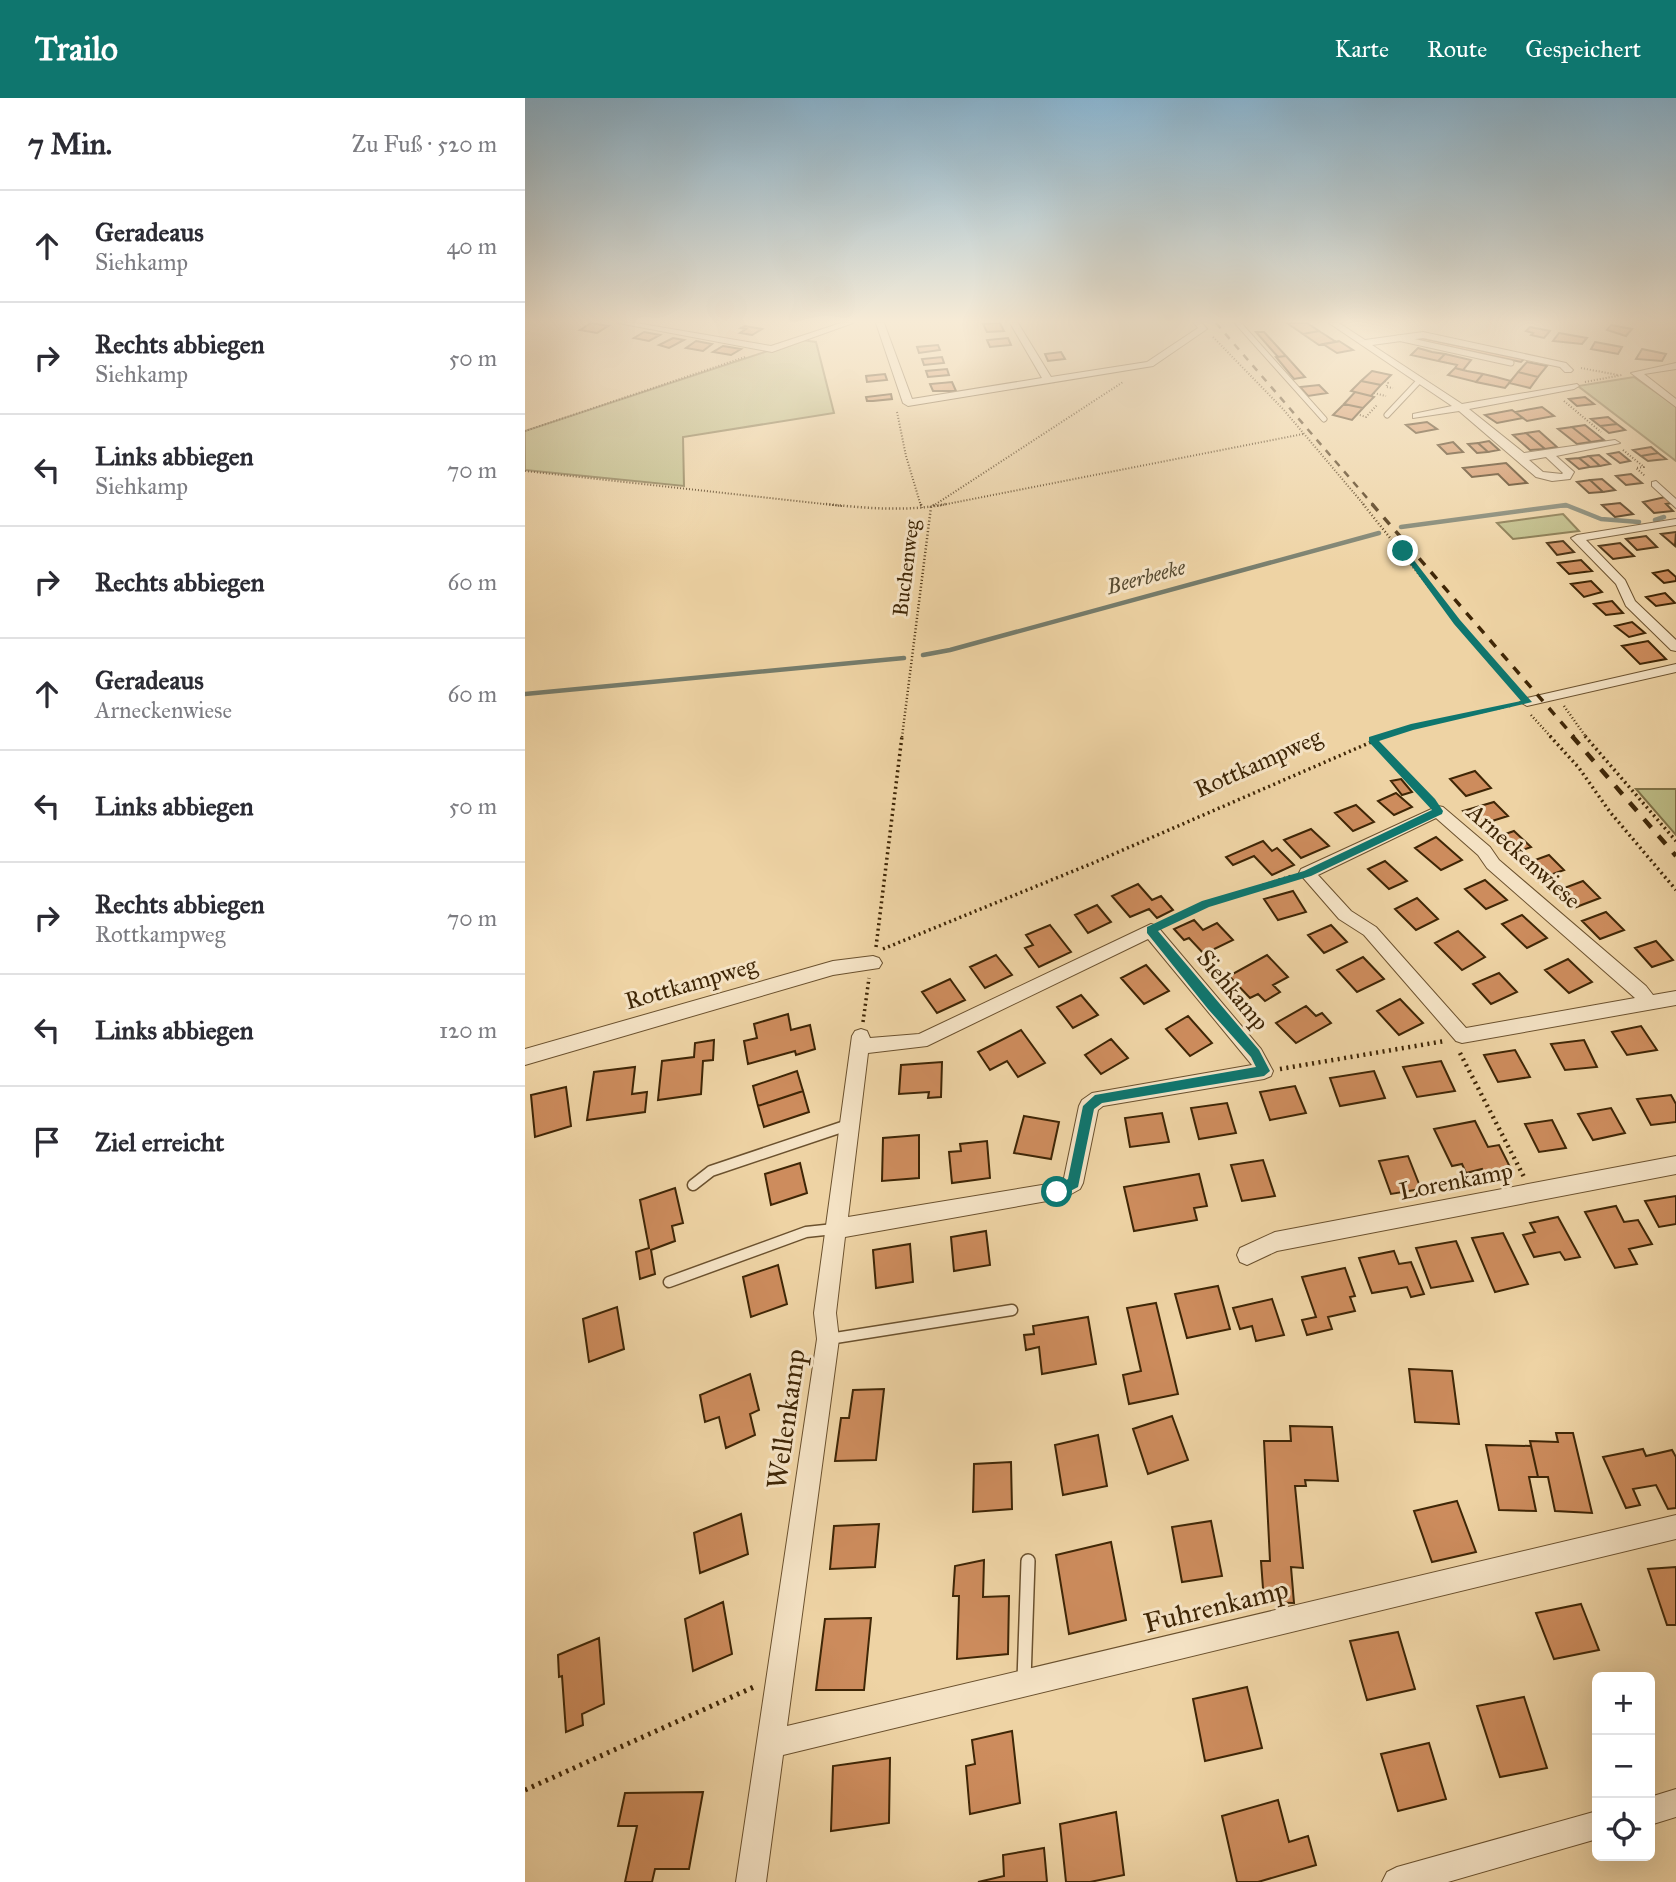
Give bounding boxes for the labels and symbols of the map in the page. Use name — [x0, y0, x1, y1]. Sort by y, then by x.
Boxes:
street label: Buchenweg — [887, 518, 925, 618]
route end — [1387, 535, 1418, 566]
water label: Beerbeeke — [1103, 554, 1189, 600]
street label: Rottkampweg — [1190, 721, 1327, 804]
street label: Arneckenwiese — [1460, 796, 1587, 915]
street label: Siehkamp — [1190, 943, 1276, 1037]
street label: Rottkampweg — [621, 950, 761, 1016]
street label: Lorenkamp — [1397, 1155, 1515, 1207]
route start — [1041, 1176, 1072, 1207]
street label: Wellenkamp — [759, 1347, 813, 1491]
street label: Fuhrenkamp — [1140, 1571, 1292, 1641]

